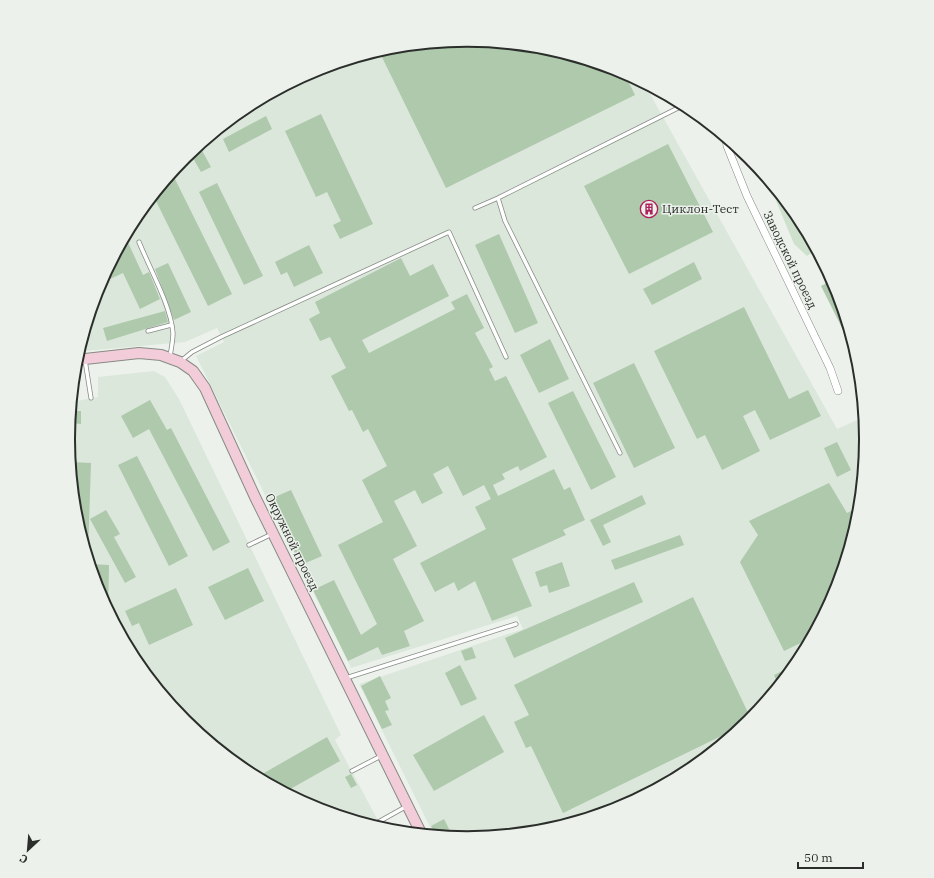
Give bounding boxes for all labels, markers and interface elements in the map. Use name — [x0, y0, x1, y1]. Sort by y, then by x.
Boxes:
building icon: Циклон-Тест — [639, 199, 659, 219]
place label: Циклон-Тест — [662, 201, 739, 216]
street label: Заводской проезд — [760, 208, 821, 311]
street label: Окружной проезд — [262, 491, 322, 593]
north arrow — [8, 830, 48, 870]
scale bar — [798, 844, 863, 870]
text: 50 m — [804, 850, 833, 865]
text: С — [17, 851, 30, 867]

